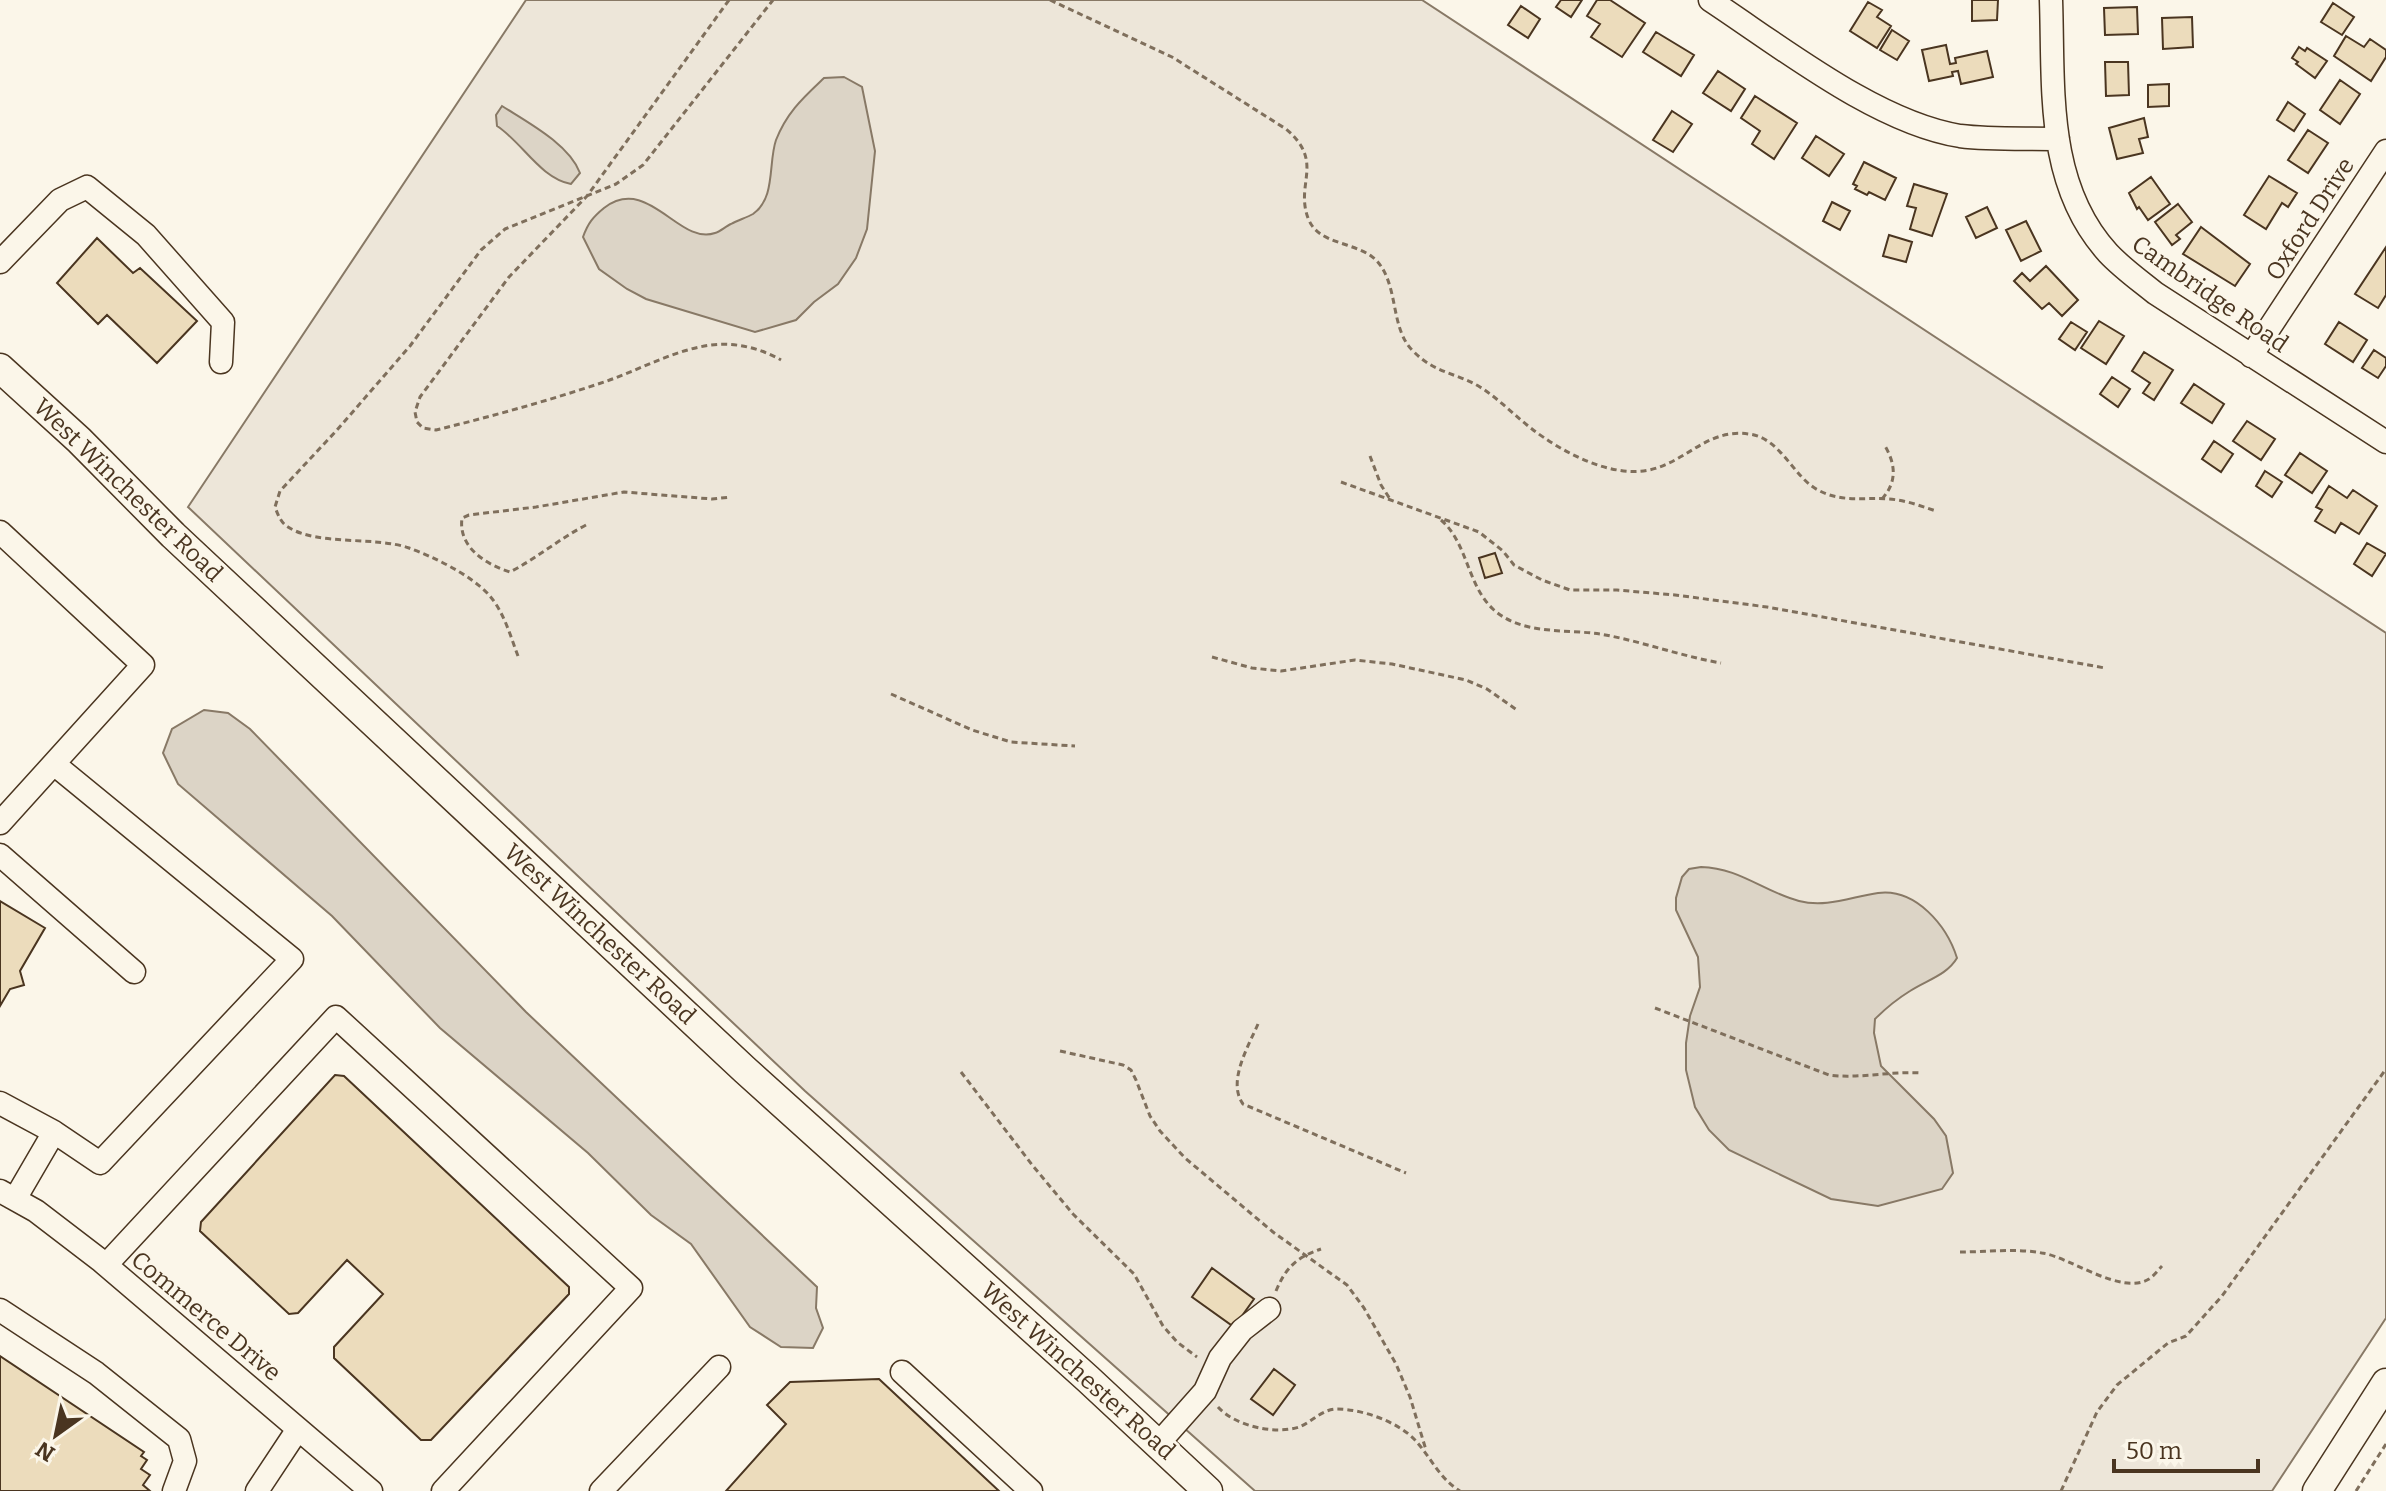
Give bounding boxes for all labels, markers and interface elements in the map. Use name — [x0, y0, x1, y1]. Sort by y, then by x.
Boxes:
street label: Oxford Drive — [2260, 153, 2360, 285]
street label: Cambridge Road — [2127, 230, 2293, 358]
street label: West Winchester Road — [28, 393, 228, 587]
street label: West Winchester Road — [498, 838, 702, 1030]
street label: Commerce Drive — [126, 1245, 286, 1387]
street label: West Winchester Road — [975, 1276, 1181, 1466]
north arrow — [16, 1395, 96, 1475]
scale bar — [2114, 1423, 2258, 1473]
text: N — [31, 1435, 60, 1467]
text: 50 m — [2126, 1437, 2182, 1465]

